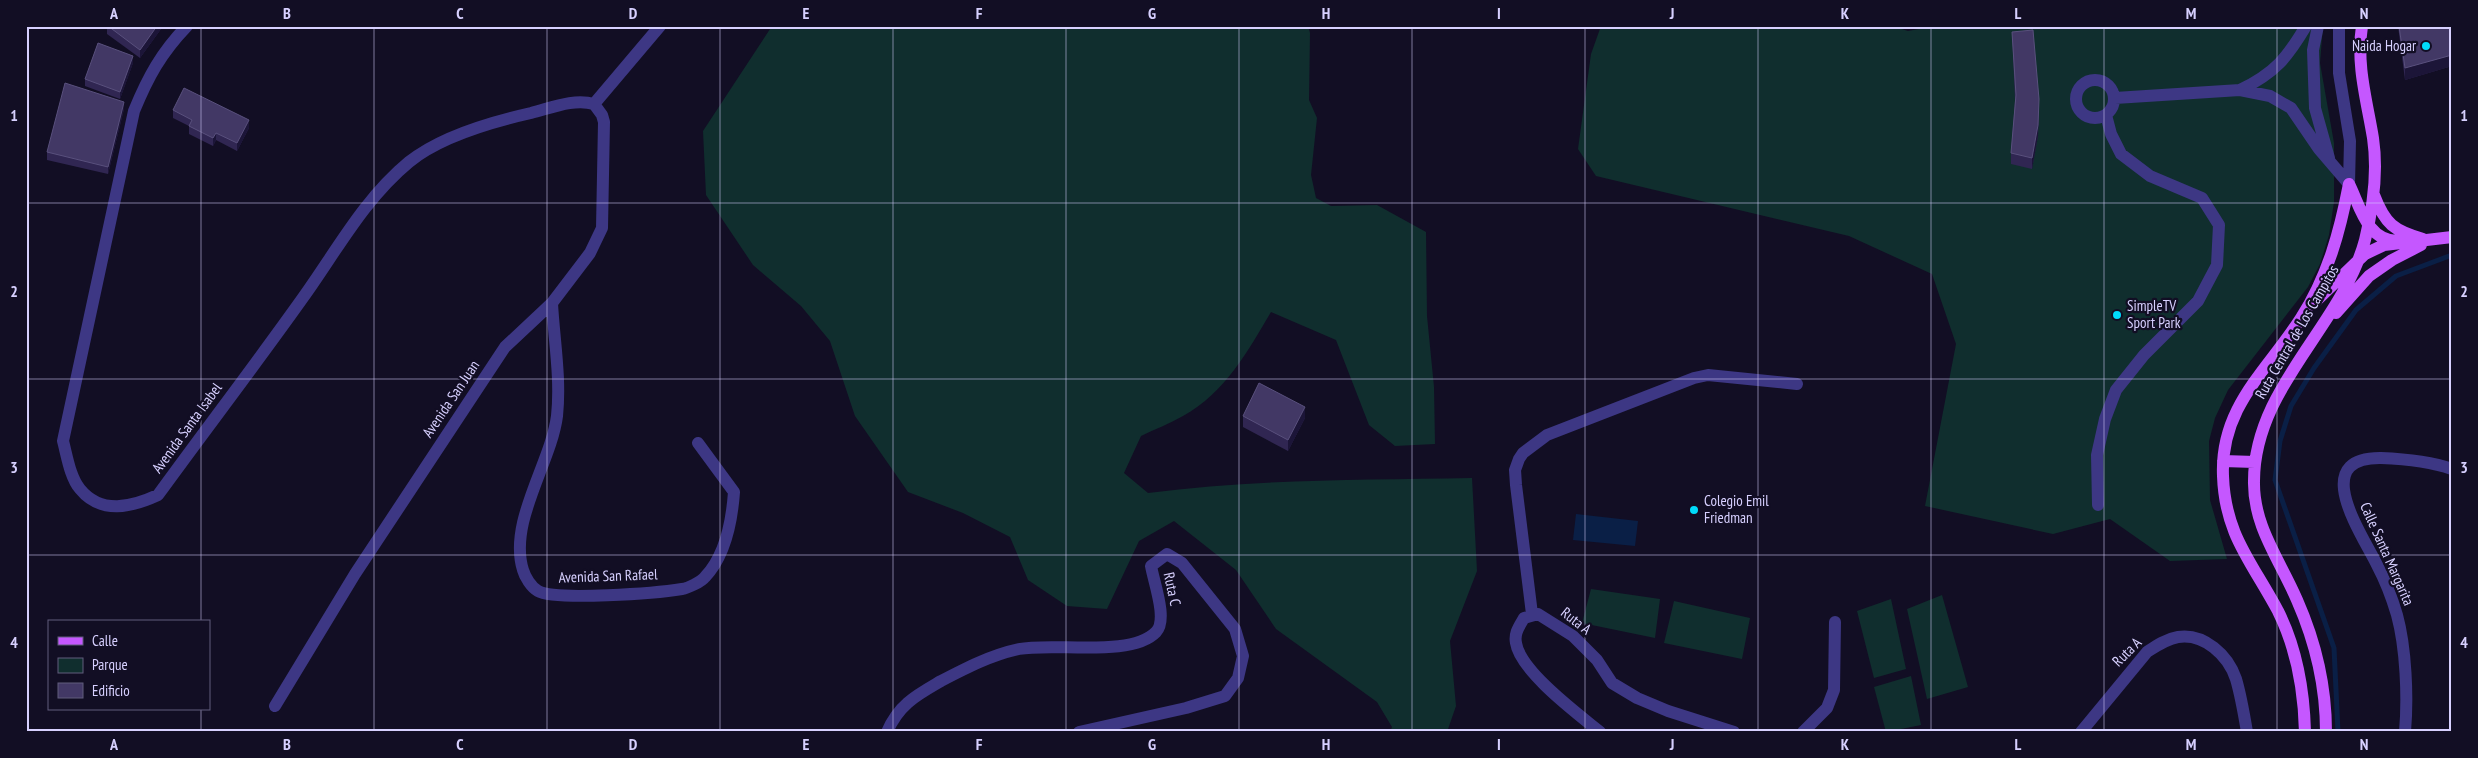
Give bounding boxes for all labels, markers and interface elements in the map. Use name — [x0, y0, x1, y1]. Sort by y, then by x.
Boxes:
text: A — [109, 3, 119, 23]
text: B — [283, 3, 291, 23]
text: C — [456, 3, 464, 23]
text: D — [629, 3, 638, 23]
text: E — [803, 3, 810, 23]
text: F — [976, 3, 983, 23]
text: G — [1148, 3, 1156, 23]
text: H — [1322, 3, 1330, 23]
text: I — [1497, 3, 1501, 23]
text: J — [1669, 3, 1674, 23]
text: K — [1841, 3, 1850, 23]
text: L — [2015, 3, 2022, 23]
text: M — [2186, 3, 2196, 23]
text: N — [2360, 3, 2368, 23]
place label: Naida Hogar — [2352, 36, 2417, 55]
marker: Naida Hogar — [2420, 40, 2432, 52]
text: 1 — [10, 105, 18, 125]
text: 1 — [2460, 105, 2468, 125]
street label: Ruta Central de Los Campitos — [2251, 262, 2343, 402]
text: 2 — [10, 281, 18, 301]
text: 2 — [2460, 281, 2468, 301]
place label: SimpleTV Sport Park — [2127, 296, 2181, 332]
marker: SimpleTV Sport Park — [2111, 309, 2123, 321]
street label: Avenida San Juan — [418, 356, 483, 441]
street label: Avenida Santa Isabel — [147, 378, 226, 477]
text: 3 — [10, 457, 18, 477]
text: 3 — [2460, 457, 2468, 477]
place label: Colegio Emil Friedman — [1704, 491, 1769, 527]
street label: Calle Santa Margarita — [2356, 499, 2419, 608]
marker: Colegio Emil Friedman — [1688, 504, 1700, 516]
street label: Avenida San Rafael — [558, 564, 658, 587]
street label: Ruta C — [1160, 570, 1185, 608]
street label: Ruta A — [1557, 603, 1596, 639]
legend — [48, 620, 210, 710]
text: Calle — [92, 631, 118, 650]
text: 4 — [10, 632, 18, 652]
street label: Ruta A — [2108, 632, 2146, 670]
text: 4 — [2460, 632, 2468, 652]
text: Parque — [92, 655, 128, 674]
text: Edificio — [92, 681, 130, 700]
text: A — [109, 734, 119, 754]
text: B — [283, 734, 291, 754]
text: C — [456, 734, 464, 754]
text: D — [629, 734, 638, 754]
text: E — [803, 734, 810, 754]
text: F — [976, 734, 983, 754]
text: G — [1148, 734, 1156, 754]
text: H — [1322, 734, 1330, 754]
text: I — [1497, 734, 1501, 754]
text: J — [1669, 734, 1674, 754]
text: K — [1841, 734, 1850, 754]
text: L — [2015, 734, 2022, 754]
text: M — [2186, 734, 2196, 754]
text: N — [2360, 734, 2368, 754]

